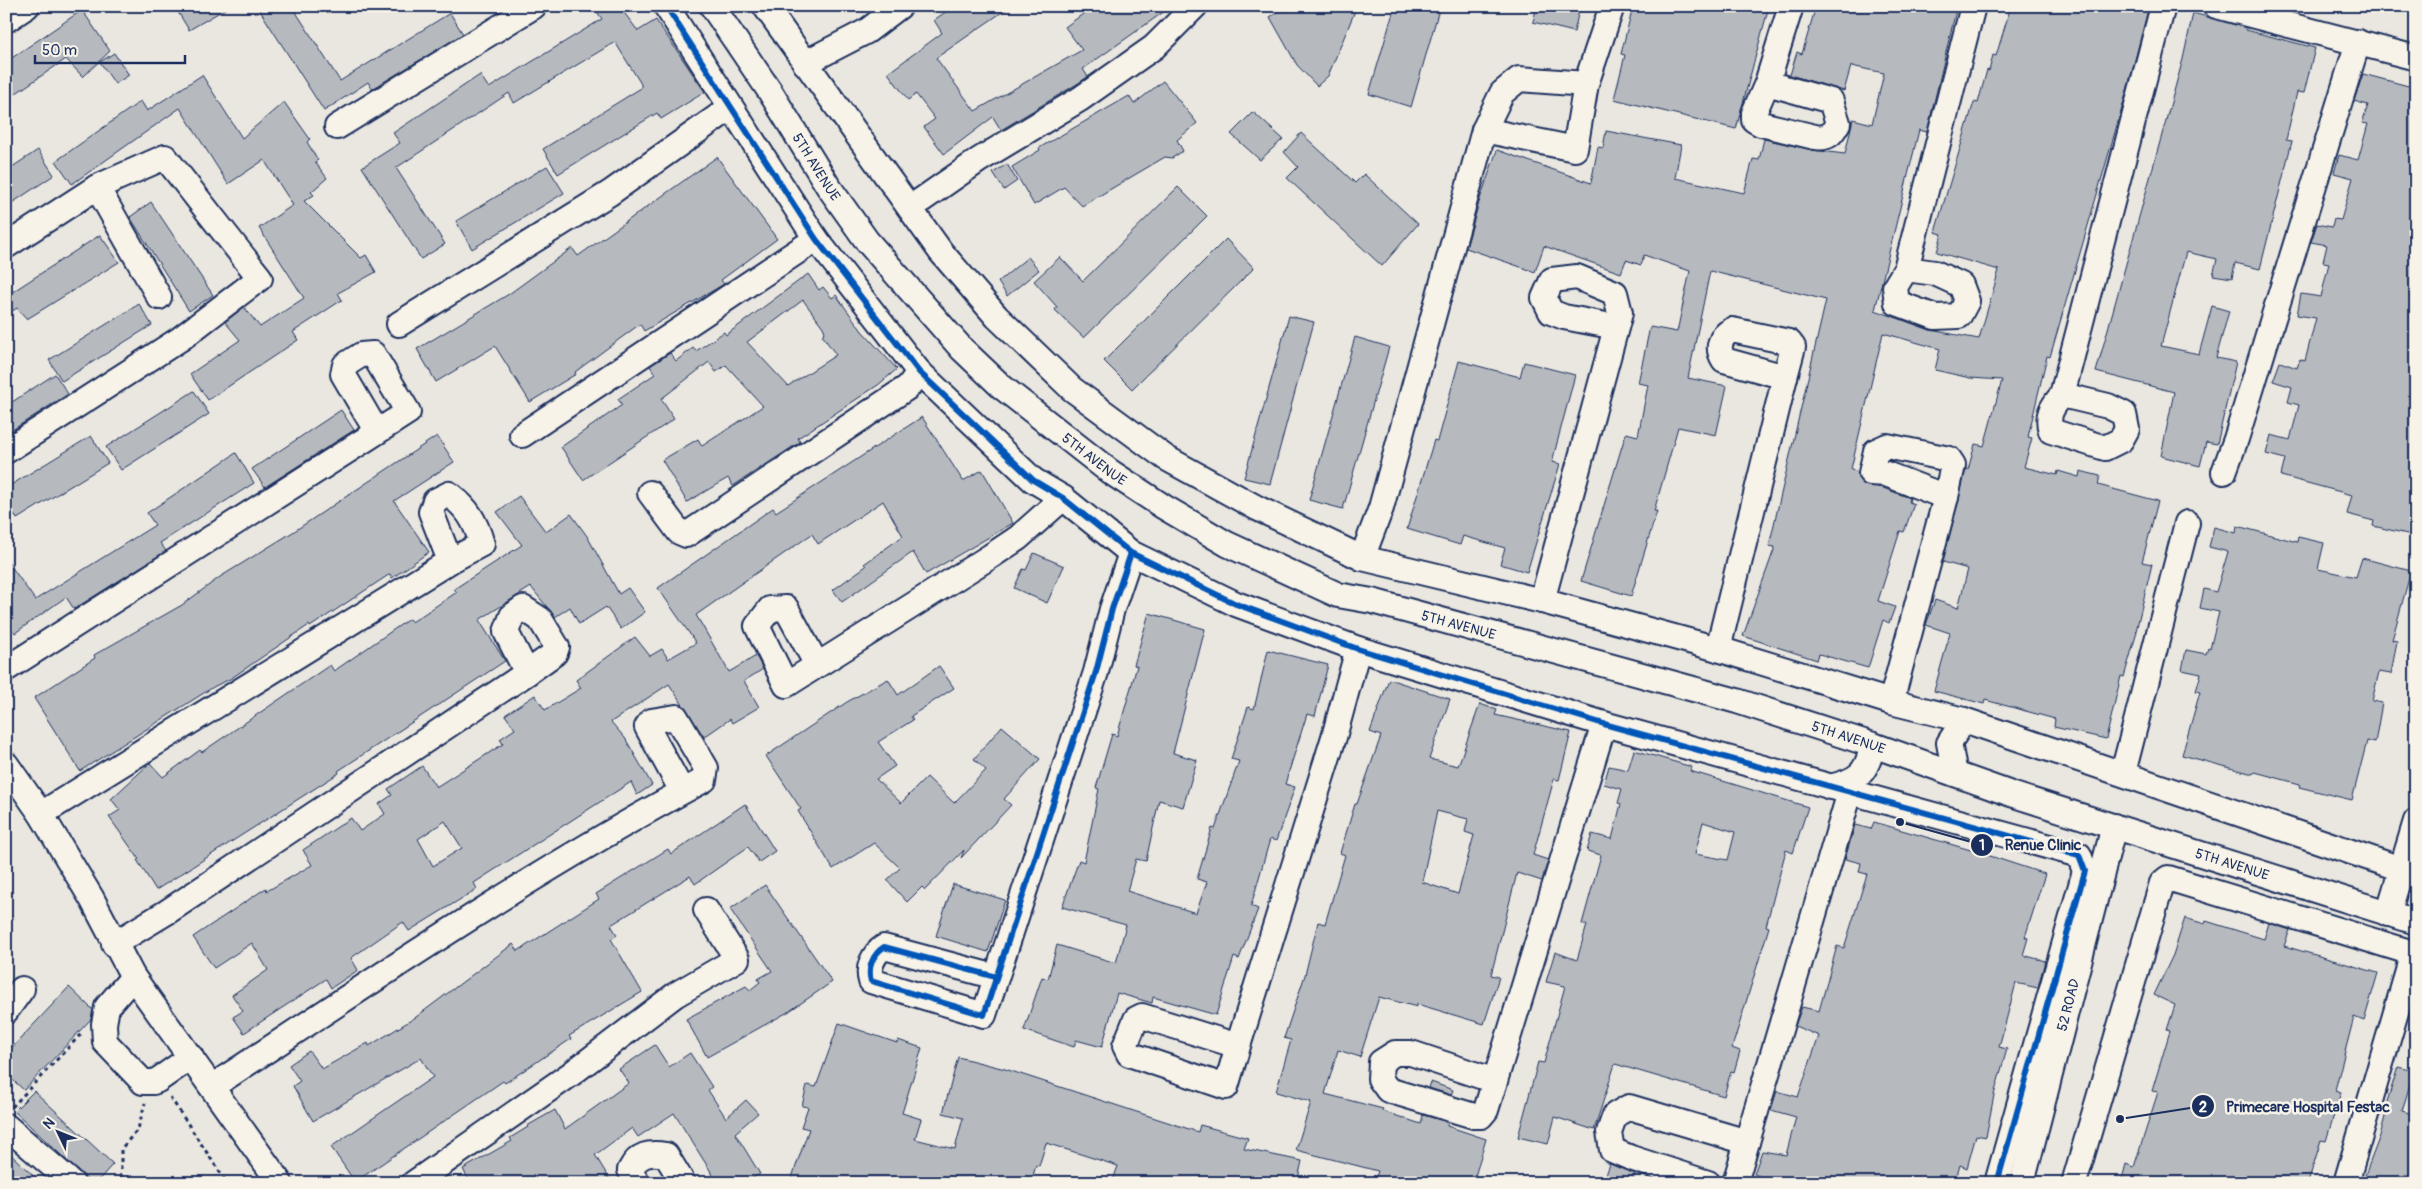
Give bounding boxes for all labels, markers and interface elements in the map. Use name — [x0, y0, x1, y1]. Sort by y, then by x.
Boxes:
scale bar — [35, 32, 185, 64]
text: 50 m — [42, 41, 77, 60]
street label: 5TH AVENUE — [789, 130, 844, 204]
street label: 5TH AVENUE — [1059, 429, 1130, 489]
street label: 5TH AVENUE — [1420, 606, 1498, 643]
street label: 5TH AVENUE — [1810, 717, 1888, 757]
callout: Renue Clinic — [1969, 830, 2091, 860]
text: 1 — [1979, 836, 1985, 855]
text: Renue Clinic — [2005, 836, 2082, 855]
street label: 5TH AVENUE — [2193, 844, 2271, 884]
street label: 52 ROAD — [2053, 977, 2083, 1033]
callout: Primecare Hospital Festac — [2191, 1091, 2400, 1121]
text: 2 — [2199, 1098, 2207, 1117]
text: Primecare Hospital Festac — [2226, 1098, 2390, 1117]
north arrow — [32, 1106, 82, 1156]
text: N — [39, 1114, 58, 1133]

